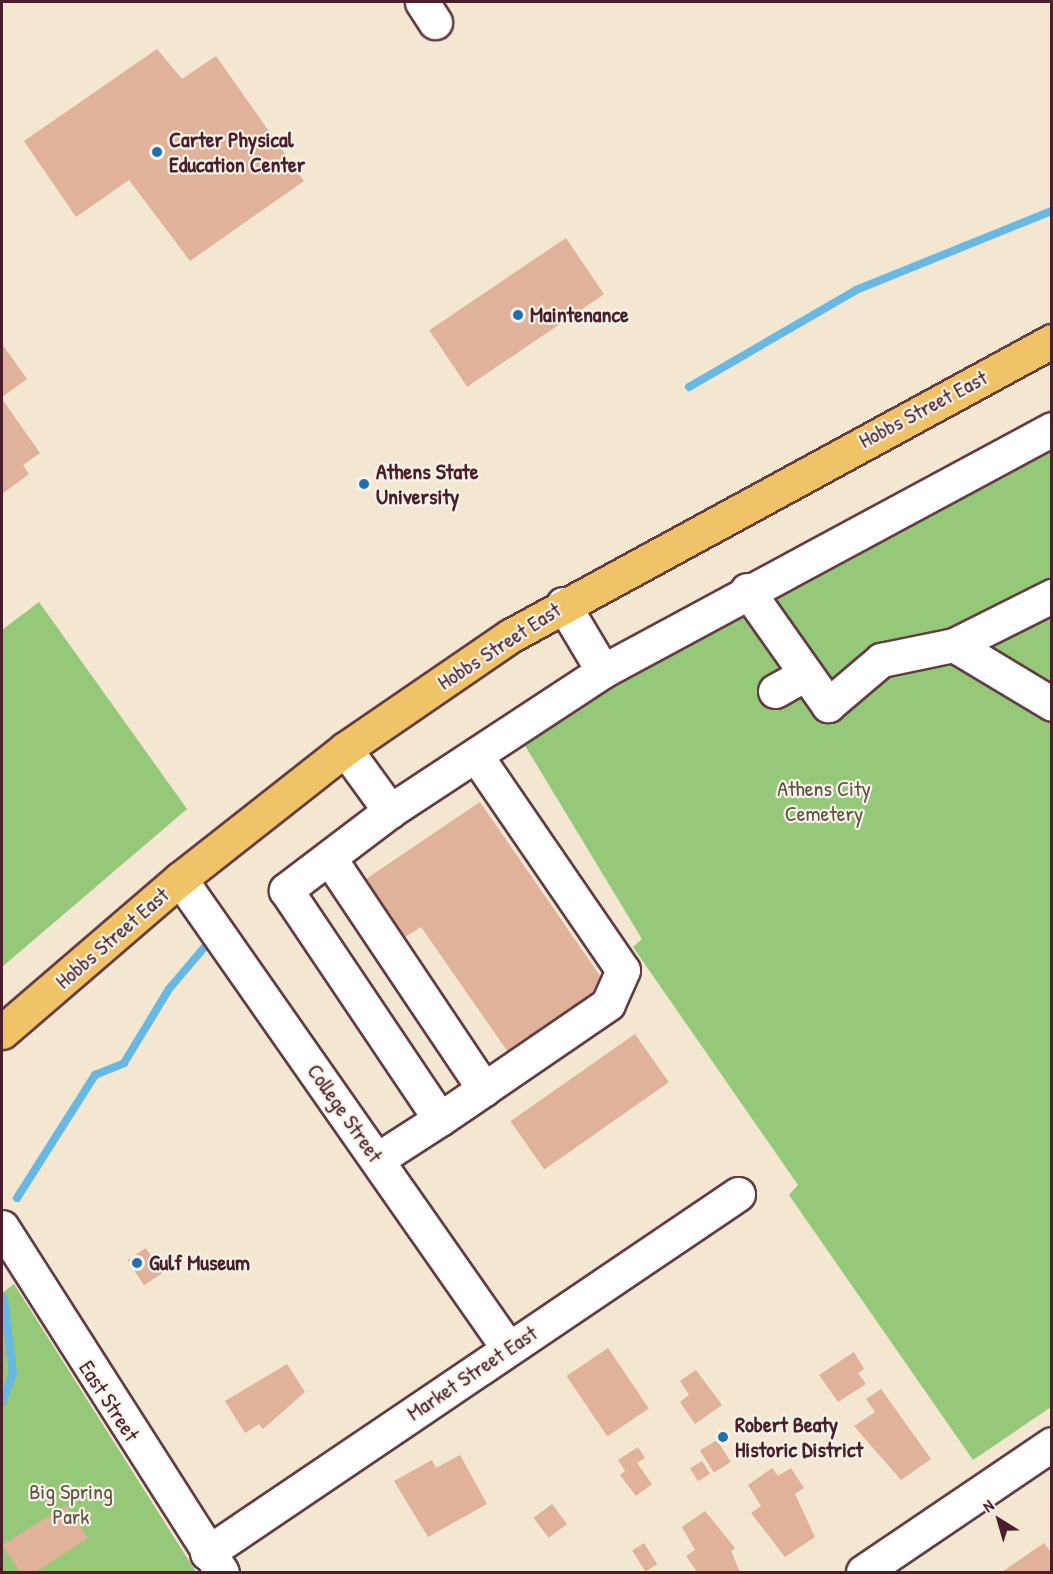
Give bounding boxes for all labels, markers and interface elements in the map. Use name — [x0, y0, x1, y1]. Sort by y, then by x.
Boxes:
place label: Carter Physical Education Center — [169, 126, 305, 178]
marker: Carter Physical Education Center — [150, 145, 164, 159]
place label: Maintenance — [530, 302, 629, 328]
marker: Maintenance — [511, 308, 525, 322]
street label: Hobbs Street East — [854, 364, 992, 454]
place label: Athens State University — [376, 458, 478, 510]
marker: Athens State University — [357, 477, 371, 491]
street label: Hobbs Street East — [432, 596, 566, 696]
park label: Athens City Cemetery — [777, 775, 871, 826]
street label: Hobbs Street East — [50, 882, 174, 994]
street label: College Street — [301, 1059, 389, 1167]
place label: Gulf Museum — [149, 1250, 250, 1276]
marker: Gulf Museum — [130, 1256, 144, 1270]
street label: Market Street East — [402, 1320, 542, 1426]
street label: East Street — [73, 1356, 145, 1446]
place label: Robert Beaty Historic District — [735, 1411, 863, 1462]
marker: Robert Beaty Historic District — [716, 1430, 730, 1444]
park label: Big Spring Park — [29, 1478, 113, 1530]
north arrow — [969, 1490, 1029, 1550]
text: N — [978, 1494, 998, 1517]

